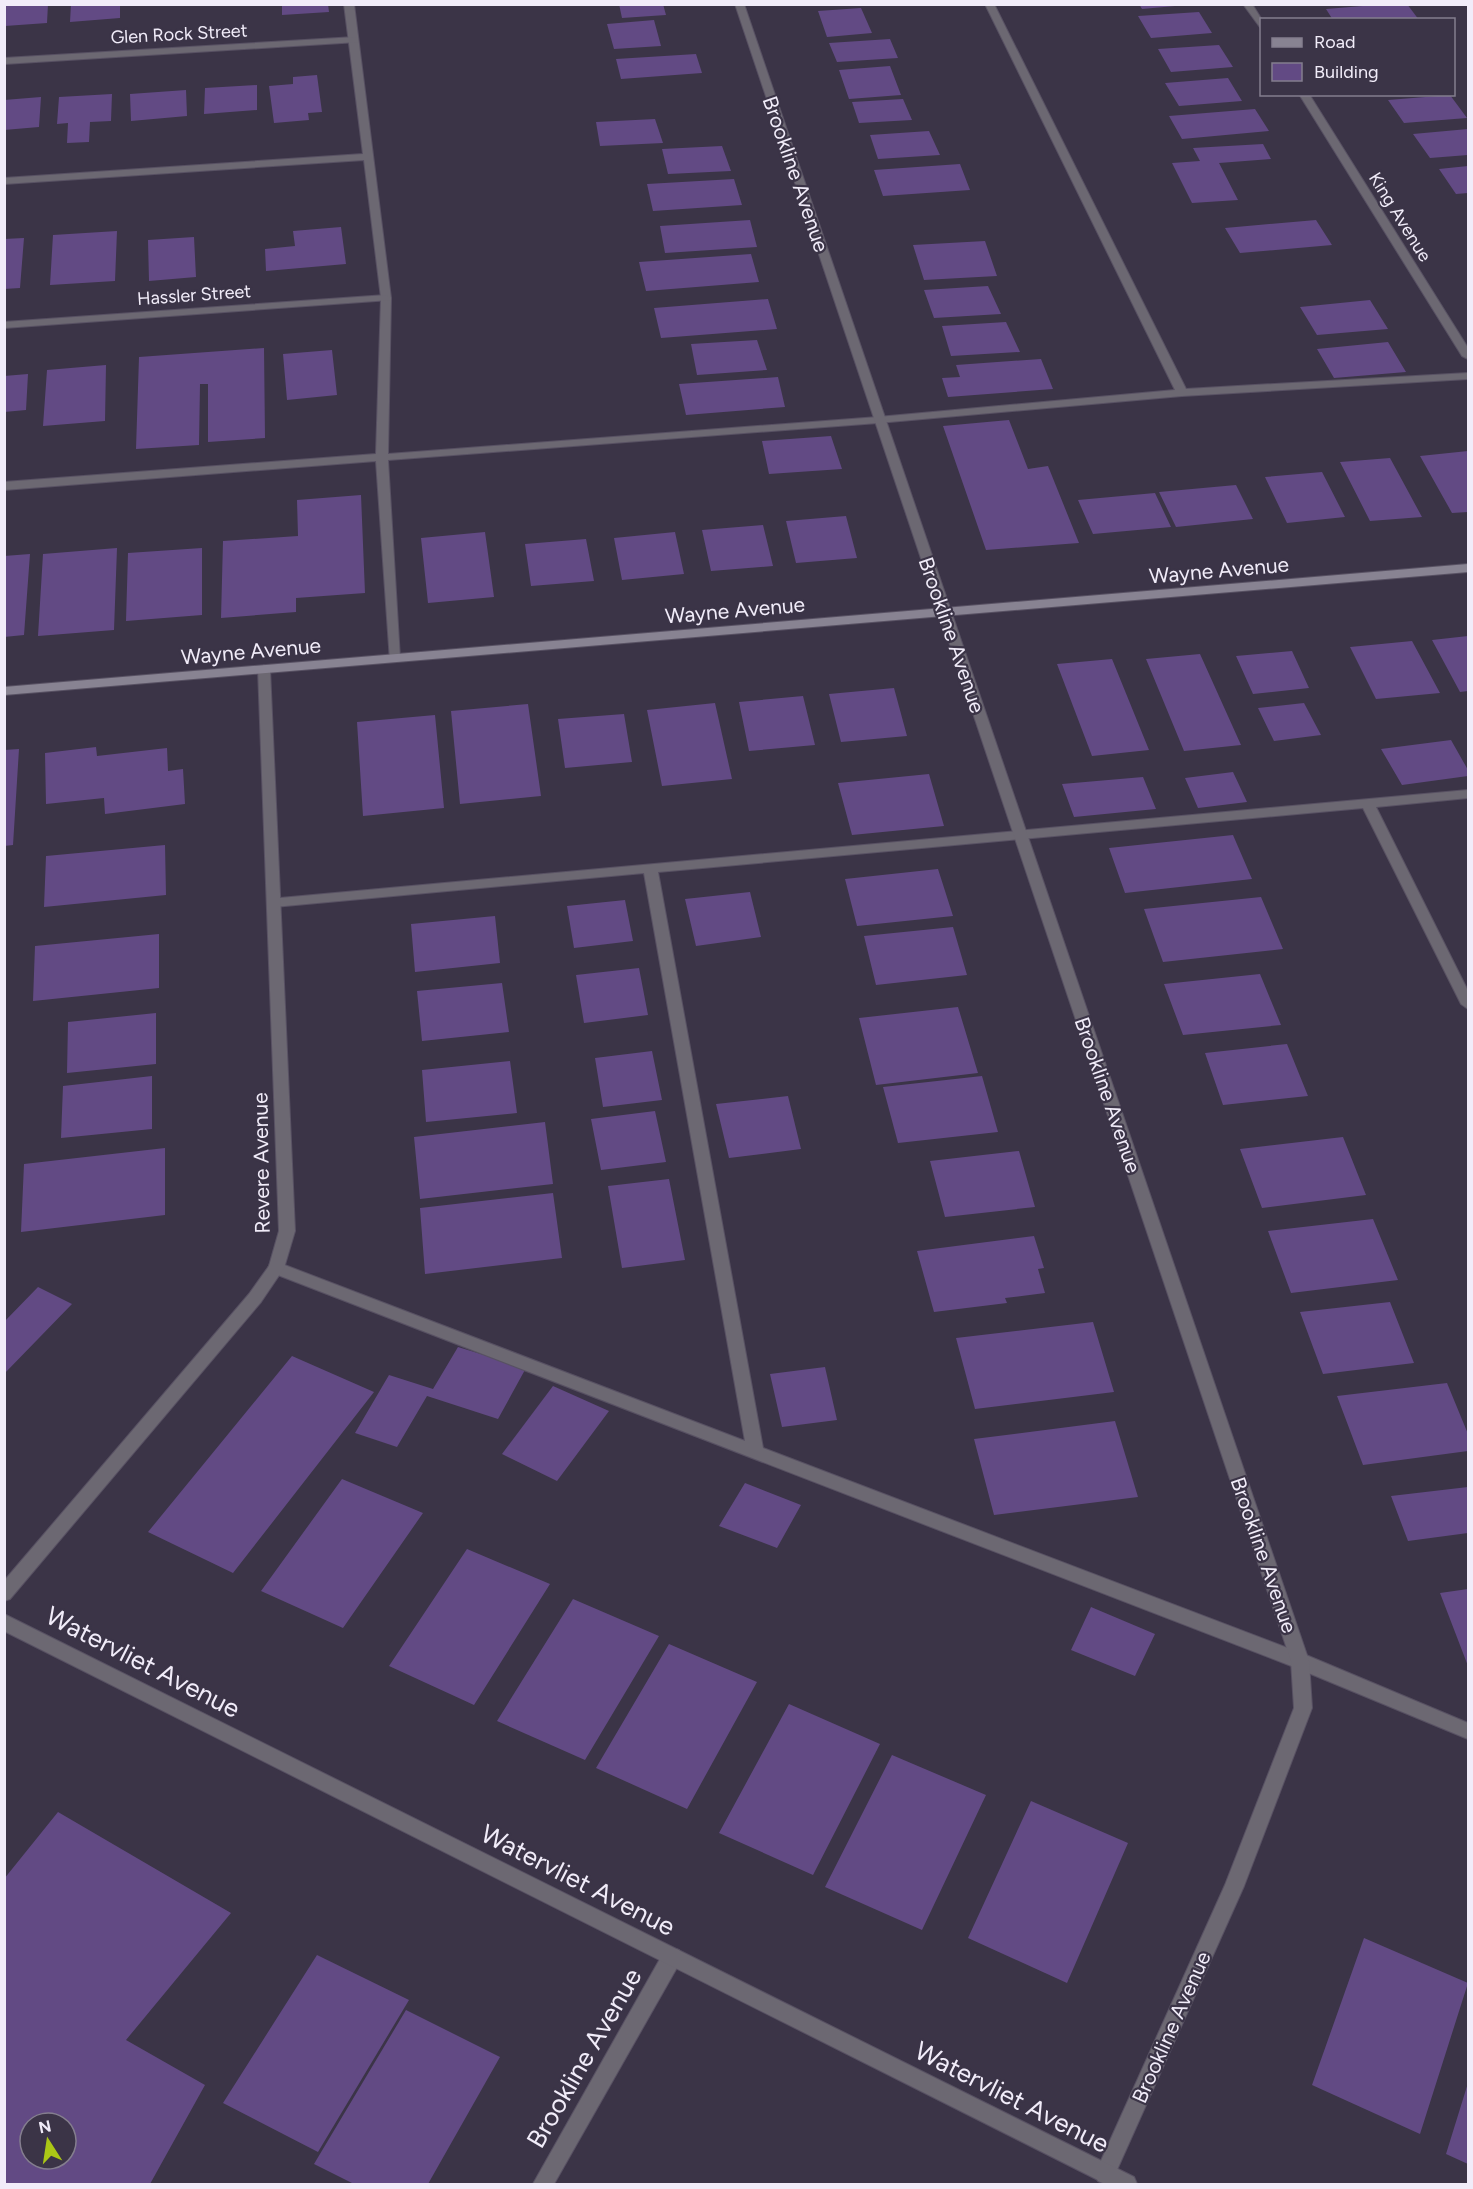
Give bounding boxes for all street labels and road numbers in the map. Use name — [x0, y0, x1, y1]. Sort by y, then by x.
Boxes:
street label: Glen Rock Street — [110, 19, 248, 49]
street label: Brookline Avenue — [758, 93, 834, 255]
street label: King Avenue — [1364, 168, 1436, 266]
street label: Hassler Street — [136, 280, 252, 310]
street label: Wayne Avenue — [1148, 551, 1290, 589]
street label: Brookline Avenue — [914, 554, 990, 716]
street label: Wayne Avenue — [664, 591, 806, 629]
street label: Wayne Avenue — [180, 632, 322, 670]
street label: Brookline Avenue — [1070, 1014, 1146, 1176]
street label: Revere Avenue — [247, 1092, 275, 1234]
street label: Brookline Avenue — [1226, 1474, 1302, 1636]
street label: Watervliet Avenue — [41, 1599, 245, 1725]
street label: Watervliet Avenue — [476, 1817, 680, 1943]
street label: Brookline Avenue — [1126, 1947, 1216, 2107]
street label: Brookline Avenue — [520, 1962, 648, 2154]
street label: Watervliet Avenue — [910, 2034, 1114, 2160]

